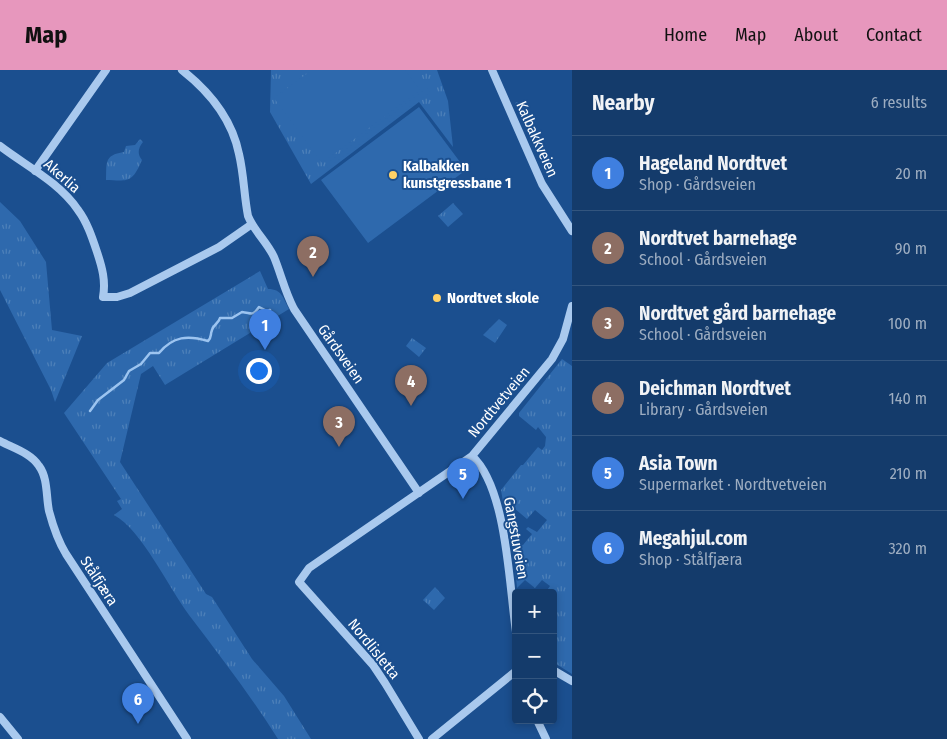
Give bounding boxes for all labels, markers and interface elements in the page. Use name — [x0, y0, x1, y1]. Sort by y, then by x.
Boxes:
text: Map — [25, 21, 67, 49]
text: Home — [664, 24, 707, 46]
text: Map — [735, 24, 766, 46]
text: About — [794, 24, 838, 46]
text: Contact — [866, 24, 922, 46]
text: Nearby — [592, 90, 654, 116]
text: 6 results — [871, 93, 927, 112]
street label: Kalbakkveien — [512, 98, 562, 180]
text: Hageland Nordtvet — [639, 152, 787, 175]
street label: Akerlia — [40, 155, 84, 197]
place label: Kalbakken kunstgressbane 1 — [403, 157, 511, 192]
text: 1 — [605, 164, 611, 183]
text: 20 m — [896, 164, 927, 183]
marker: Kalbakken kunstgressbane 1 — [387, 169, 399, 181]
text: Shop · Gårdsveien — [639, 175, 756, 194]
text: Nordtvet barnehage — [639, 227, 797, 250]
pin: 2 — [297, 236, 329, 277]
text: 2 — [604, 239, 612, 258]
text: 90 m — [895, 239, 927, 258]
text: School · Gårdsveien — [639, 250, 767, 269]
place label: Nordtvet skole — [447, 289, 539, 307]
marker: Nordtvet skole — [431, 292, 443, 304]
text: Nordtvet gård barnehage — [639, 302, 836, 325]
pin: 1 — [249, 309, 281, 350]
text: 3 — [604, 314, 612, 333]
text: 100 m — [888, 314, 927, 333]
street label: Gårdsveien — [314, 321, 368, 387]
text: School · Gårdsveien — [639, 325, 767, 344]
your location — [246, 358, 272, 384]
street label: Nordtvetveien — [464, 363, 534, 441]
pin: 4 — [395, 365, 427, 406]
text: Deichman Nordtvet — [639, 377, 791, 400]
text: 4 — [604, 389, 612, 408]
text: 140 m — [889, 389, 927, 408]
text: Library · Gårdsveien — [639, 400, 768, 419]
pin: 3 — [323, 406, 355, 447]
text: Asia Town — [639, 452, 717, 475]
pin: 5 — [447, 458, 479, 499]
text: 5 — [604, 464, 612, 483]
text: 210 m — [890, 464, 927, 483]
text: Supermarket · Nordtvetveien — [639, 475, 827, 494]
street label: Gangstuveien — [500, 496, 532, 580]
text: Megahjul.com — [639, 527, 748, 550]
text: 6 — [604, 539, 612, 558]
text: 320 m — [888, 539, 927, 558]
text: Shop · Stålfjæra — [639, 550, 742, 569]
street label: Stålfjæra — [76, 553, 122, 609]
map controls — [512, 589, 557, 724]
button: + — [512, 589, 557, 634]
street label: Nordlisletta — [344, 615, 404, 683]
button: − — [512, 634, 557, 679]
button: locate — [512, 679, 557, 724]
pin: 6 — [122, 683, 154, 724]

